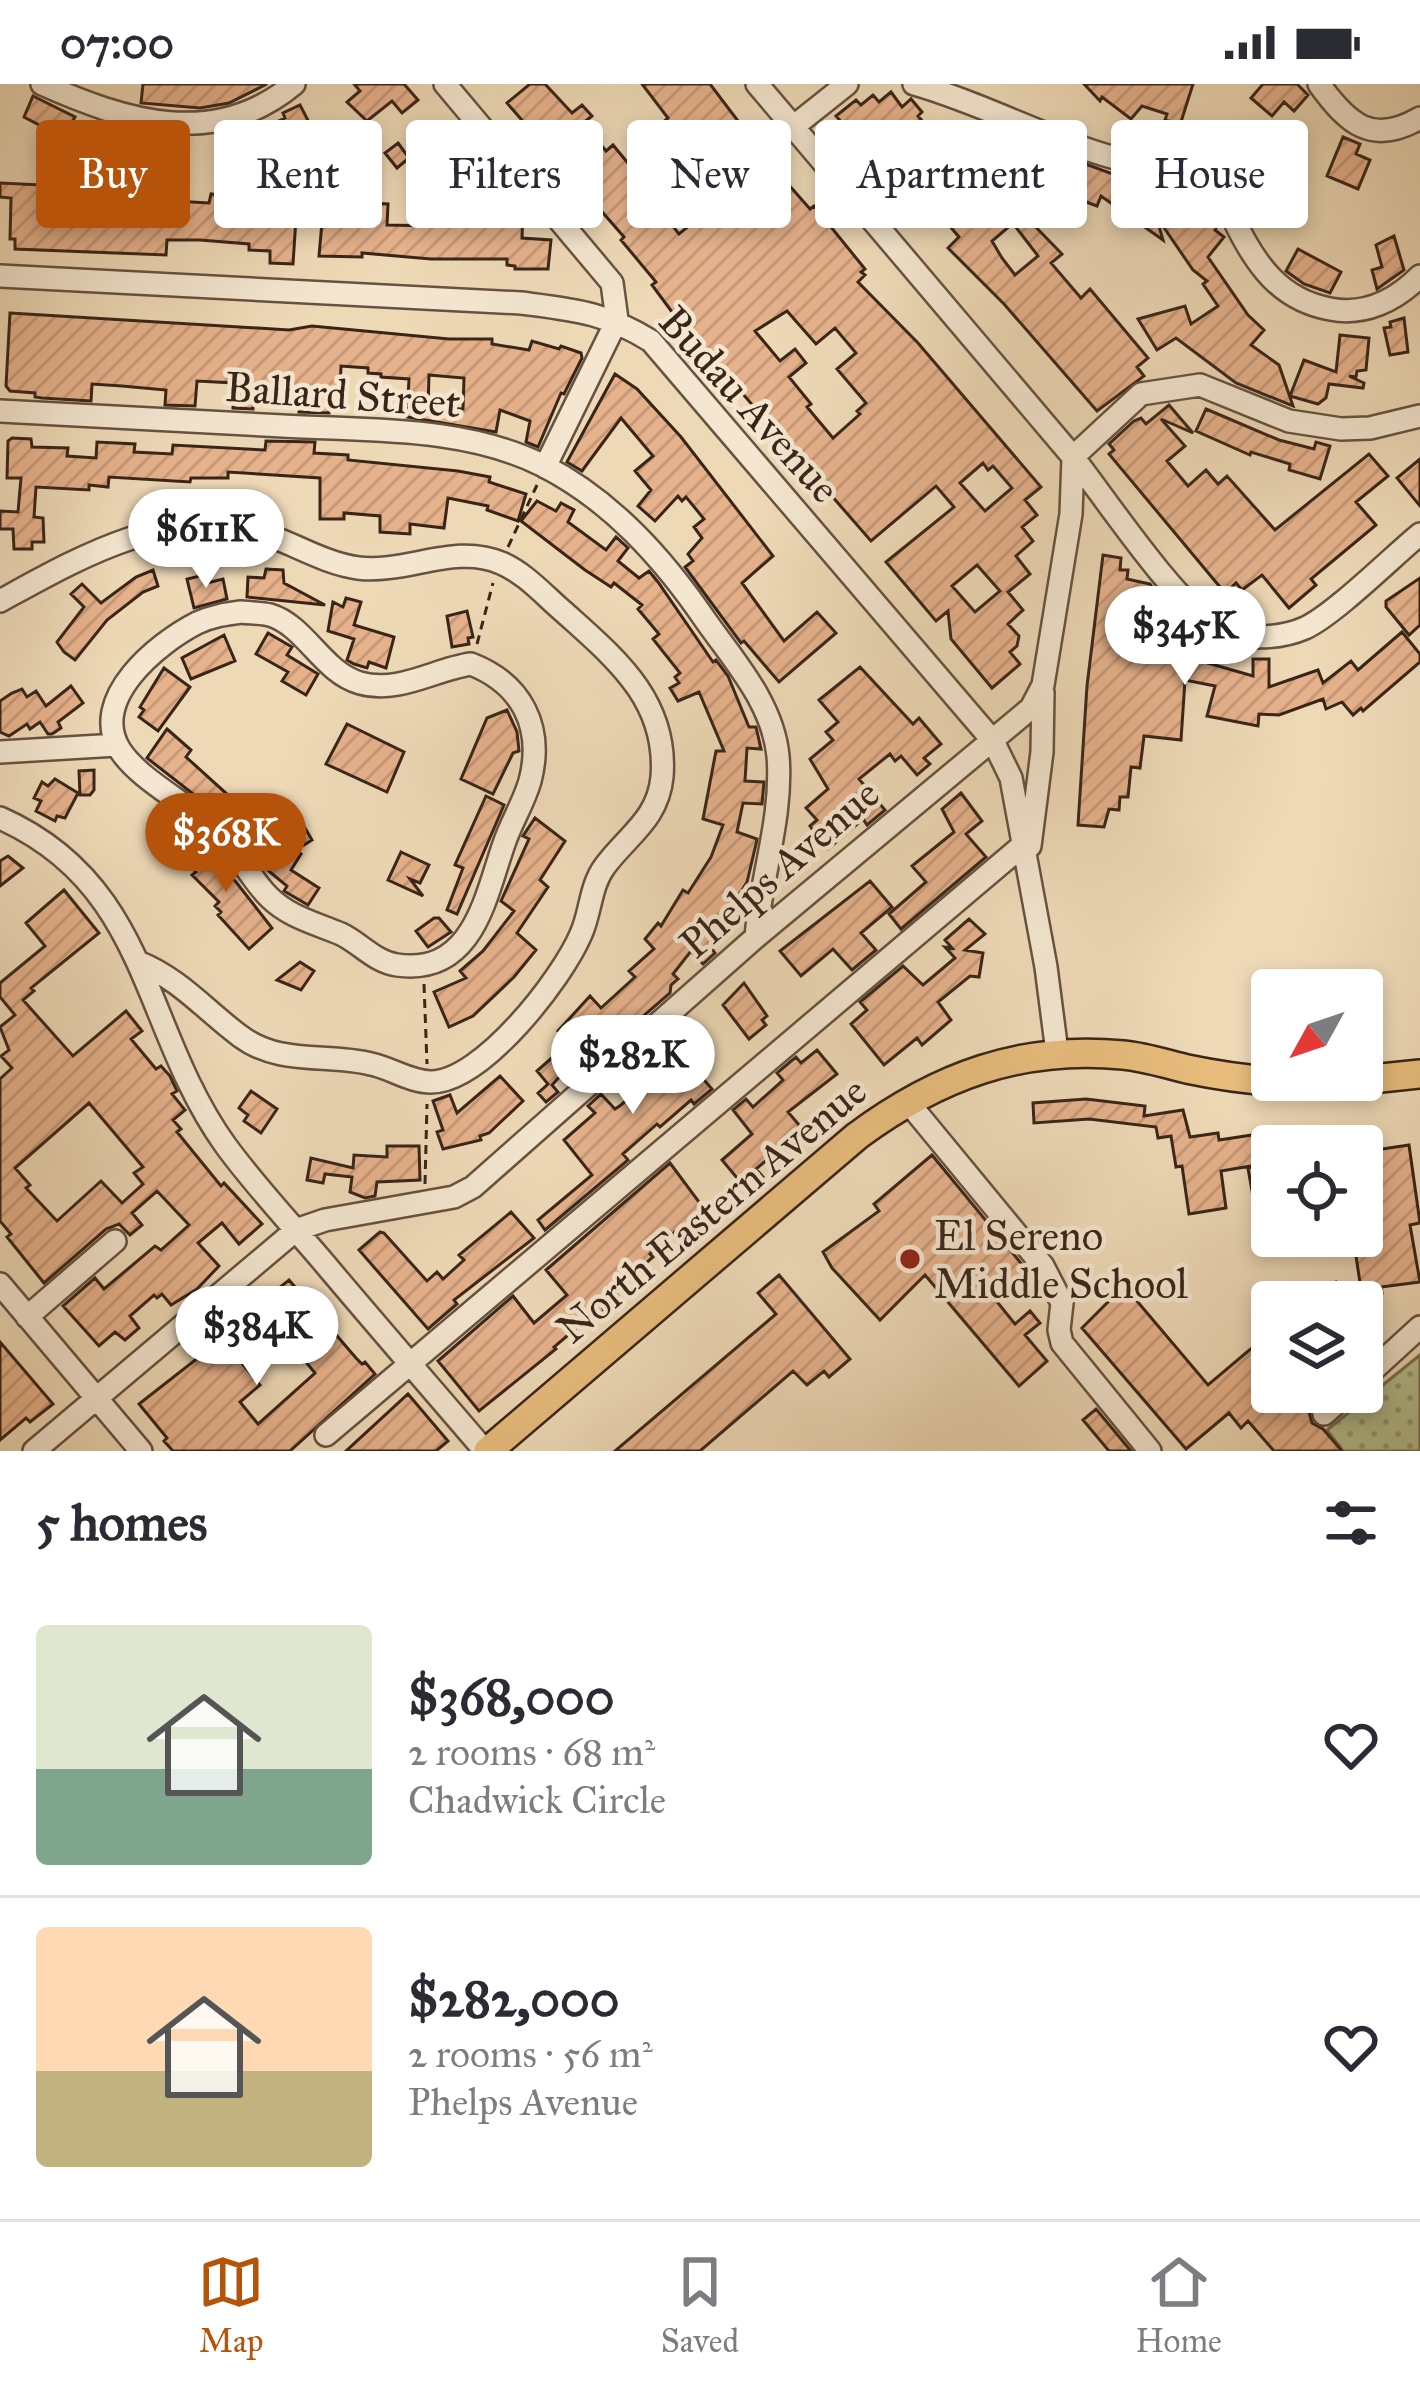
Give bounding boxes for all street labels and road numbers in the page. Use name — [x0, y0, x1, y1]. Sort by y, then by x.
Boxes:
street label: Budau Avenue — [647, 296, 851, 514]
street label: Ballard Street — [223, 361, 463, 429]
street label: Phelps Avenue — [669, 768, 890, 970]
street label: North Eastern Avenue — [546, 1065, 877, 1354]

